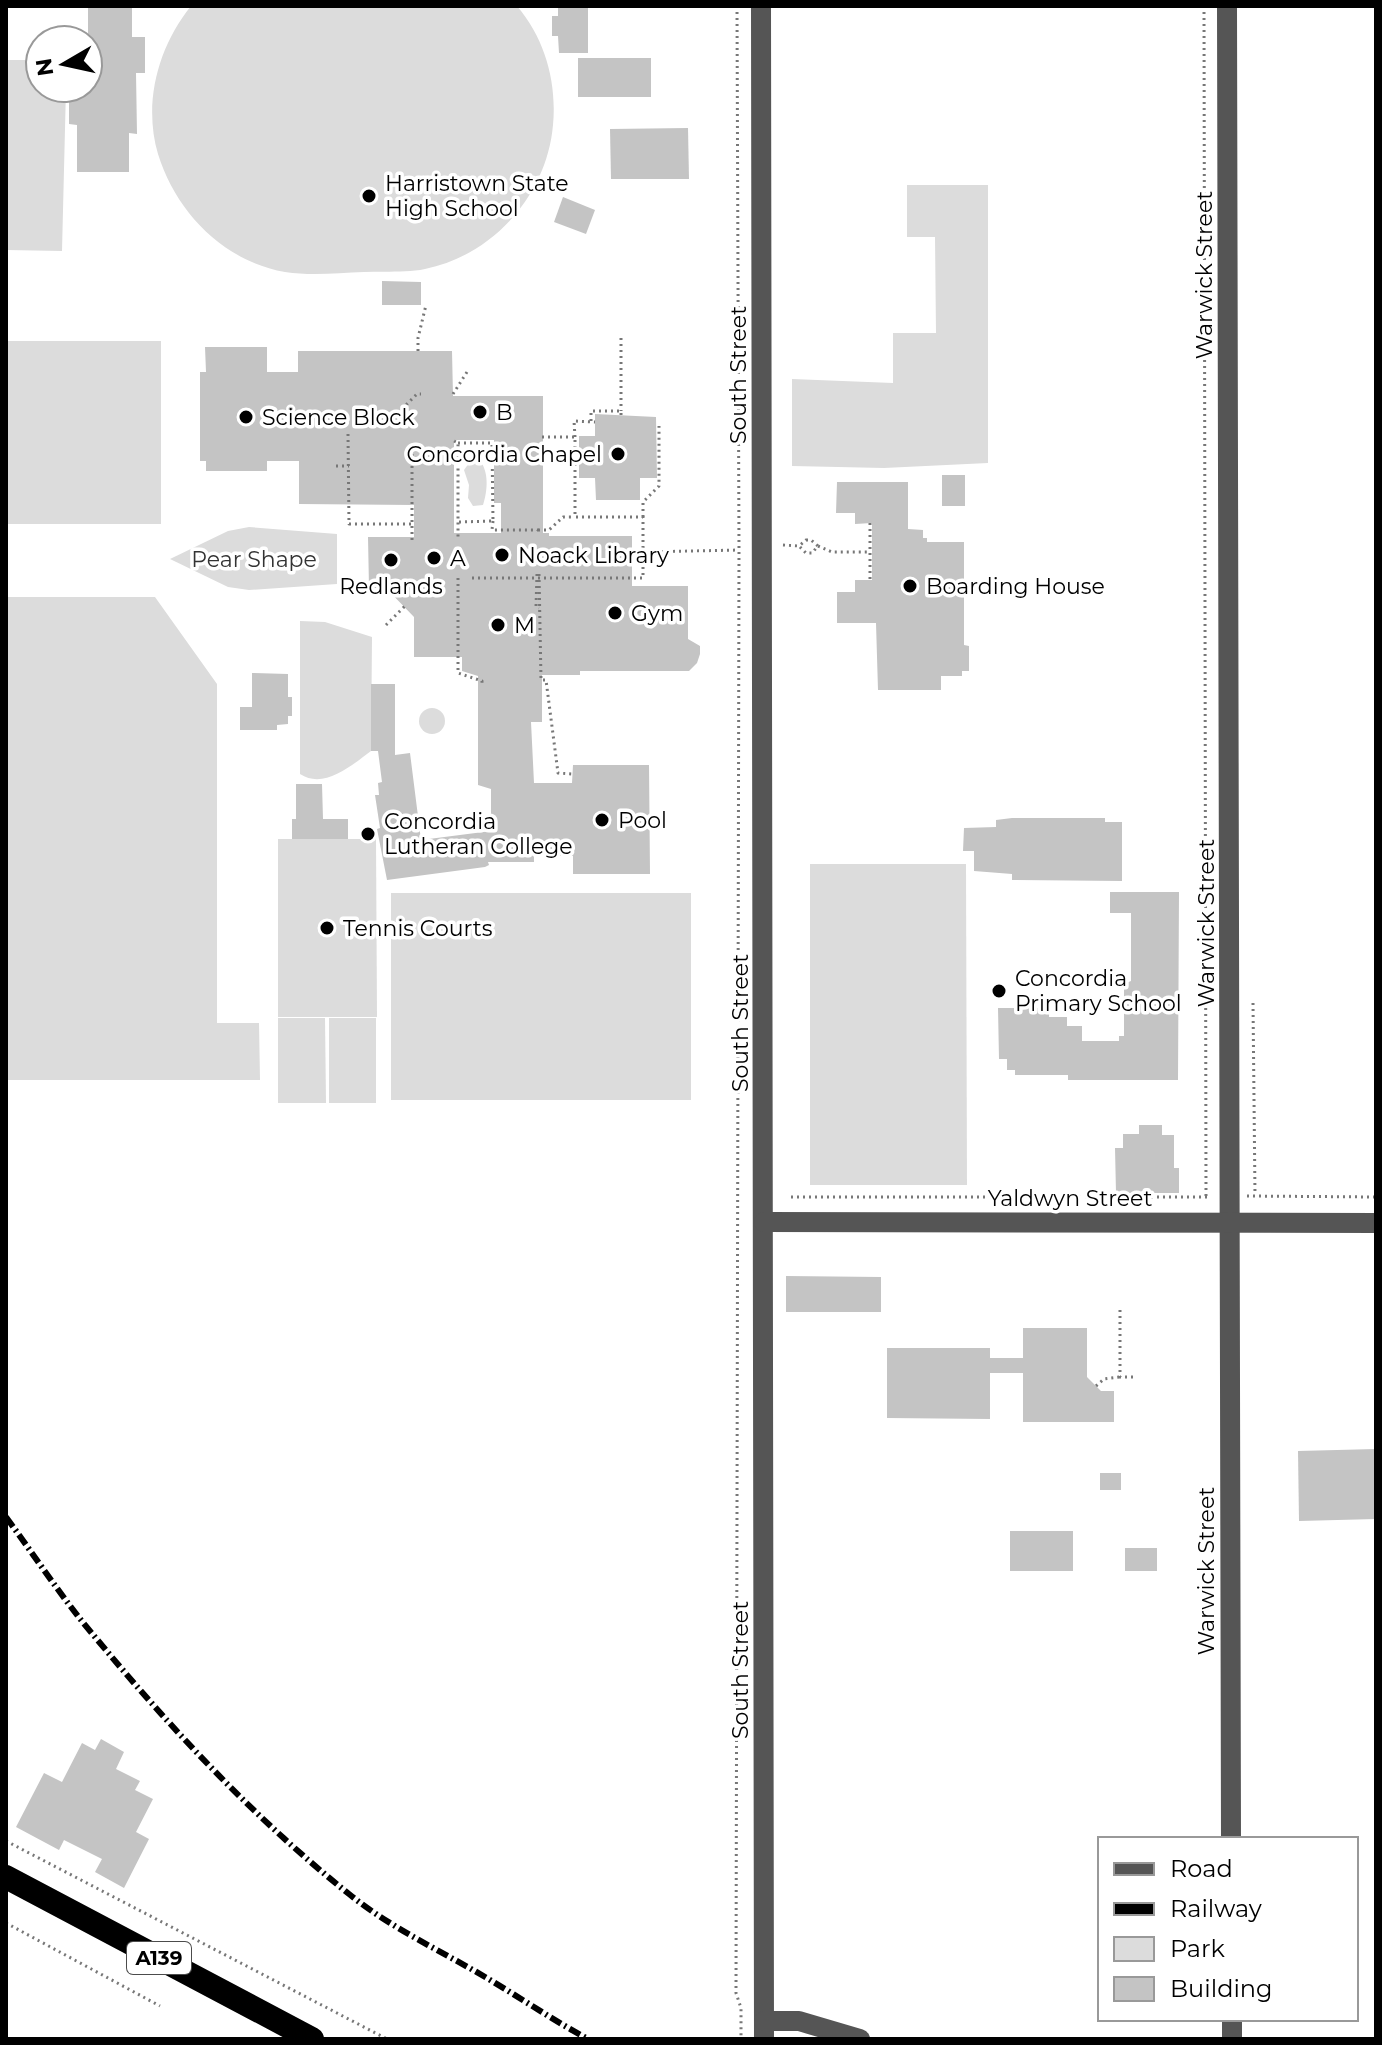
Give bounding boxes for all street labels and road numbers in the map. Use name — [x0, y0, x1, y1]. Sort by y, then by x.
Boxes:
street label: Warwick Street — [1191, 191, 1218, 359]
street label: South Street — [725, 306, 752, 444]
street label: Warwick Street — [1193, 839, 1220, 1007]
street label: South Street — [727, 954, 754, 1092]
street label: Yaldwyn Street — [988, 1185, 1152, 1212]
street label: Warwick Street — [1193, 1487, 1220, 1655]
street label: South Street — [727, 1601, 754, 1739]
road number: A139 — [127, 1942, 191, 1974]

